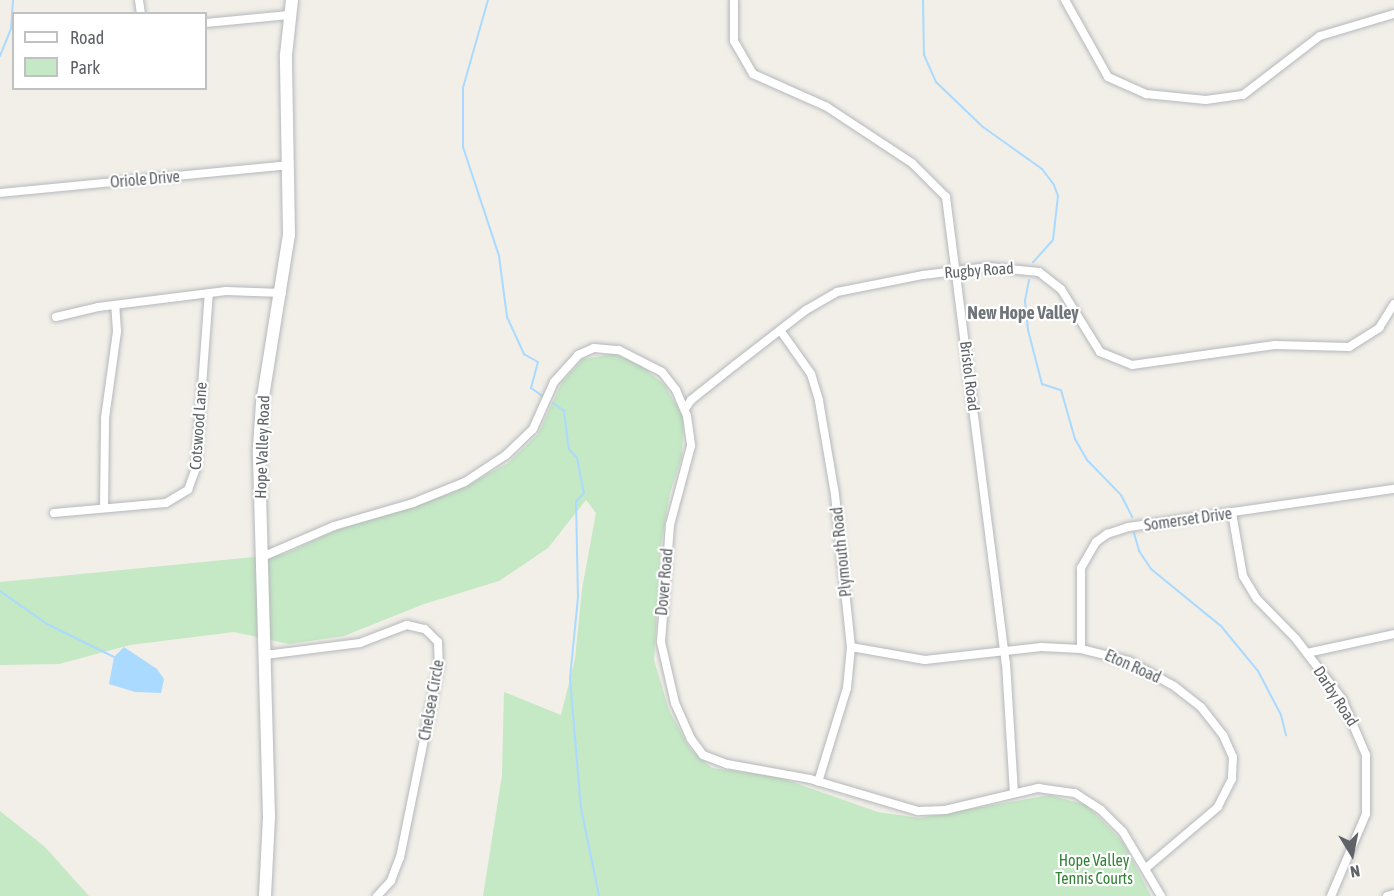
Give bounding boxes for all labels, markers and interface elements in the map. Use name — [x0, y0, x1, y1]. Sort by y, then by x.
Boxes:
legend — [12, 12, 207, 90]
text: Road — [70, 27, 104, 48]
text: Park — [70, 57, 100, 78]
street label: Oriole Drive — [109, 166, 181, 192]
street label: Rugby Road — [944, 258, 1014, 282]
district label: New Hope Valley — [967, 302, 1079, 324]
street label: Bristol Road — [956, 340, 984, 412]
street label: Cotswood Lane — [185, 382, 211, 470]
street label: Hope Valley Road — [251, 395, 273, 499]
street label: Somerset Drive — [1143, 503, 1233, 535]
street label: Plymouth Road — [827, 506, 855, 598]
street label: Dover Road — [651, 548, 677, 616]
street label: Eton Road — [1102, 645, 1164, 687]
street label: Chelsea Circle — [414, 658, 448, 742]
street label: Darby Road — [1309, 662, 1363, 730]
north arrow — [1322, 824, 1382, 884]
park label: Hope Valley Tennis Courts — [1055, 850, 1133, 888]
text: N — [1349, 862, 1361, 881]

